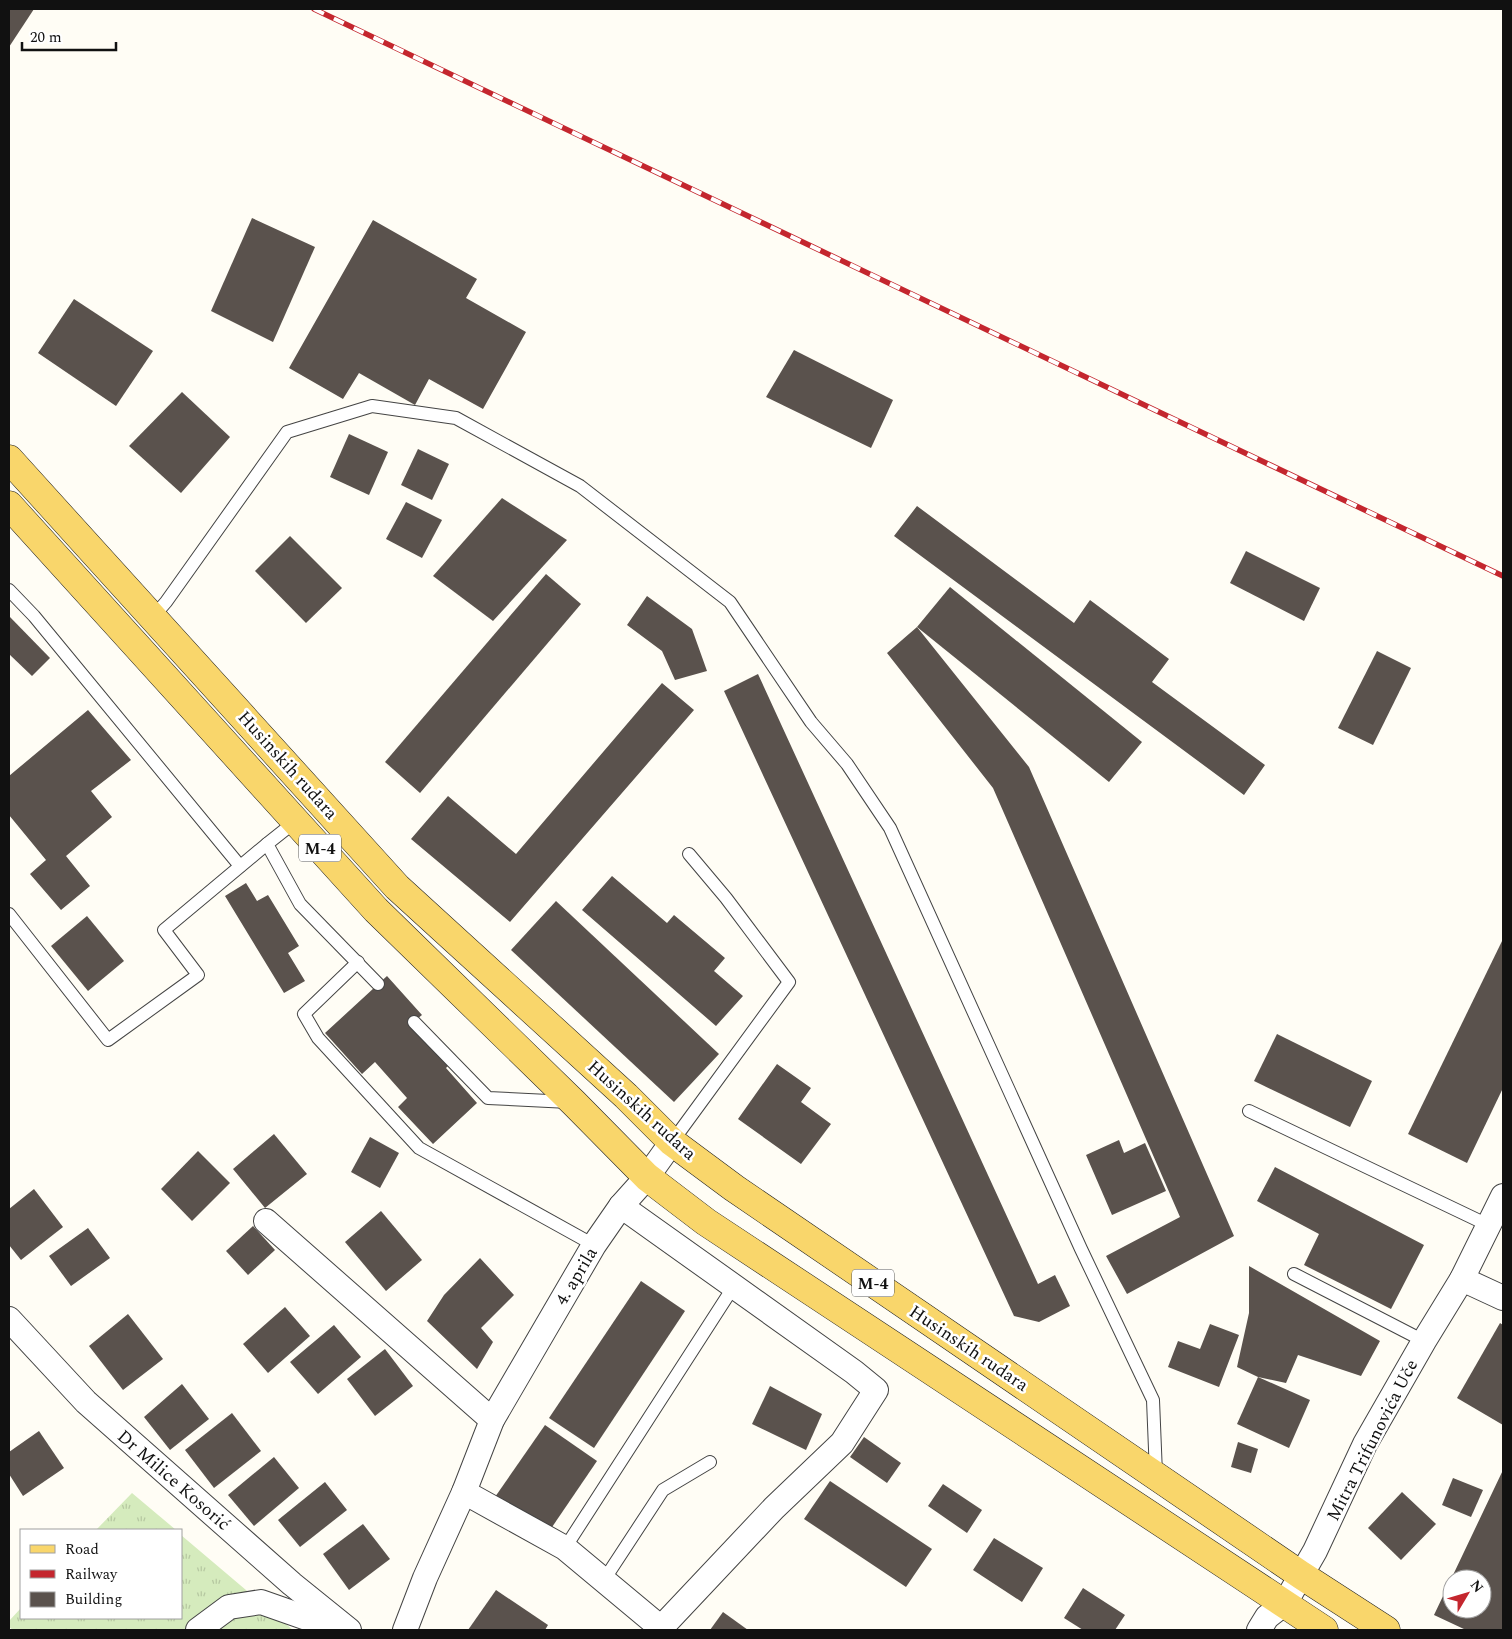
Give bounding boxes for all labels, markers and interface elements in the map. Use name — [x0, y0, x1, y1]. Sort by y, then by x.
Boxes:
scale bar — [22, 20, 116, 52]
text: 20 m — [30, 26, 62, 49]
street label: Husinskih rudara — [231, 705, 344, 826]
road number: M-4 — [299, 834, 341, 861]
street label: Husinskih rudara — [581, 1054, 702, 1167]
street label: 4. aprila — [548, 1242, 605, 1311]
road number: M-4 — [852, 1270, 894, 1296]
street label: Husinskih rudara — [904, 1298, 1034, 1399]
street label: Mitra Trifunovića Uče — [1320, 1355, 1425, 1526]
street label: Dr Milice Kosorić — [111, 1423, 237, 1538]
legend — [20, 1529, 182, 1619]
text: Road — [65, 1538, 99, 1561]
text: Railway — [65, 1563, 118, 1586]
north arrow — [1442, 1569, 1492, 1619]
text: N — [1465, 1575, 1489, 1597]
text: Building — [65, 1588, 122, 1611]

